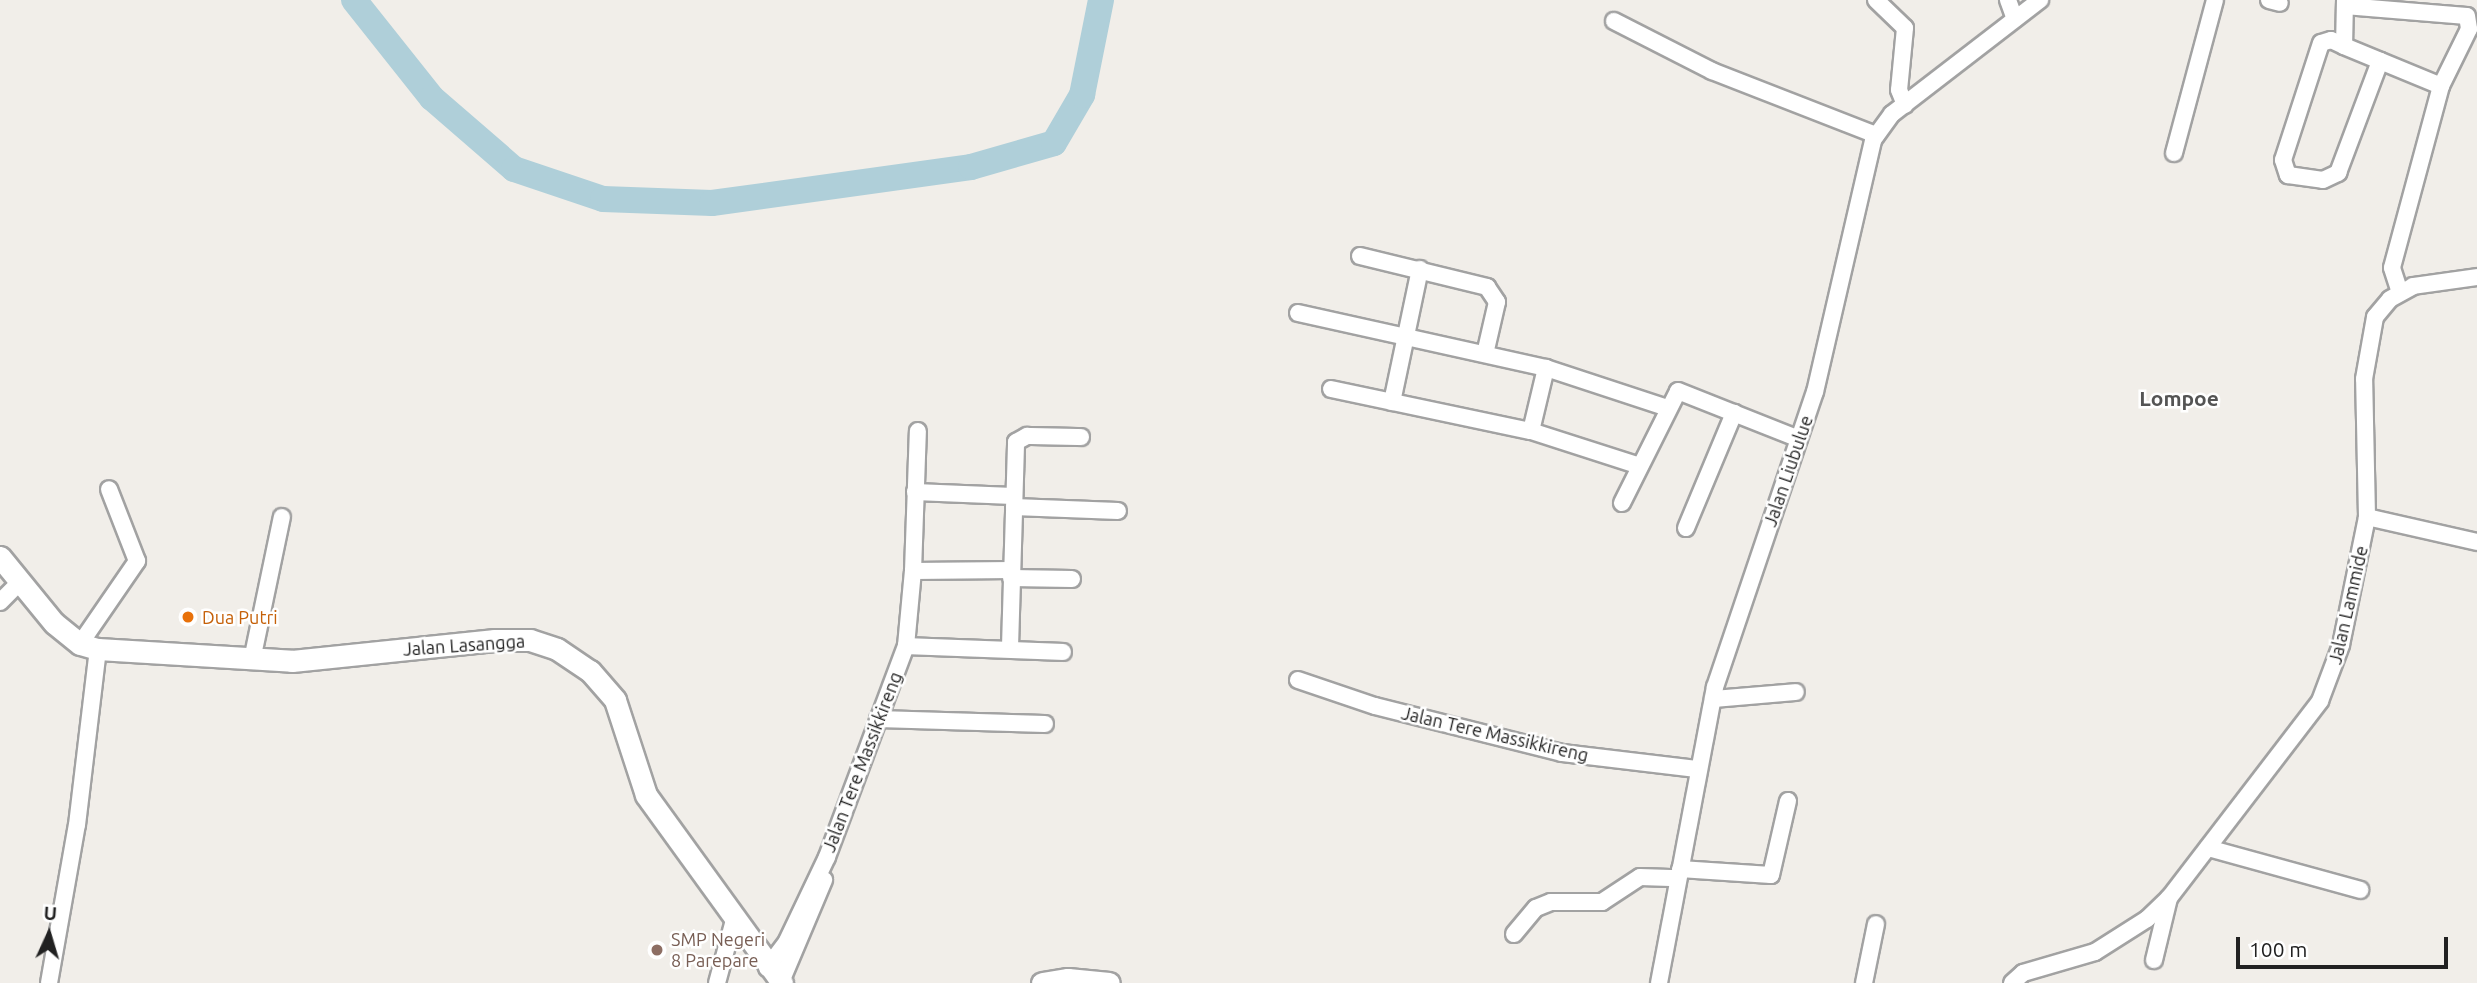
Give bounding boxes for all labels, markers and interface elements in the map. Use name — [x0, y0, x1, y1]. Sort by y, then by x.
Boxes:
district label: Lompoe — [2139, 385, 2219, 411]
street label: Jalan Liubulue — [1759, 413, 1817, 529]
street label: Jalan Lammide — [2324, 544, 2372, 666]
place label: Dua Putri — [202, 606, 278, 628]
marker: Dua Putri — [180, 609, 196, 625]
street label: Jalan Lasangga — [402, 630, 526, 660]
street label: Jalan Tere Massikkireng — [818, 669, 906, 855]
street label: Jalan Tere Massikkireng — [1399, 702, 1591, 766]
north arrow — [14, 899, 84, 969]
text: U — [43, 902, 58, 924]
scale bar — [2239, 923, 2451, 967]
place label: SMP Negeri 8 Parepare — [671, 929, 765, 972]
text: 100 m — [2249, 937, 2307, 961]
marker: SMP Negeri 8 Parepare — [649, 942, 665, 958]

